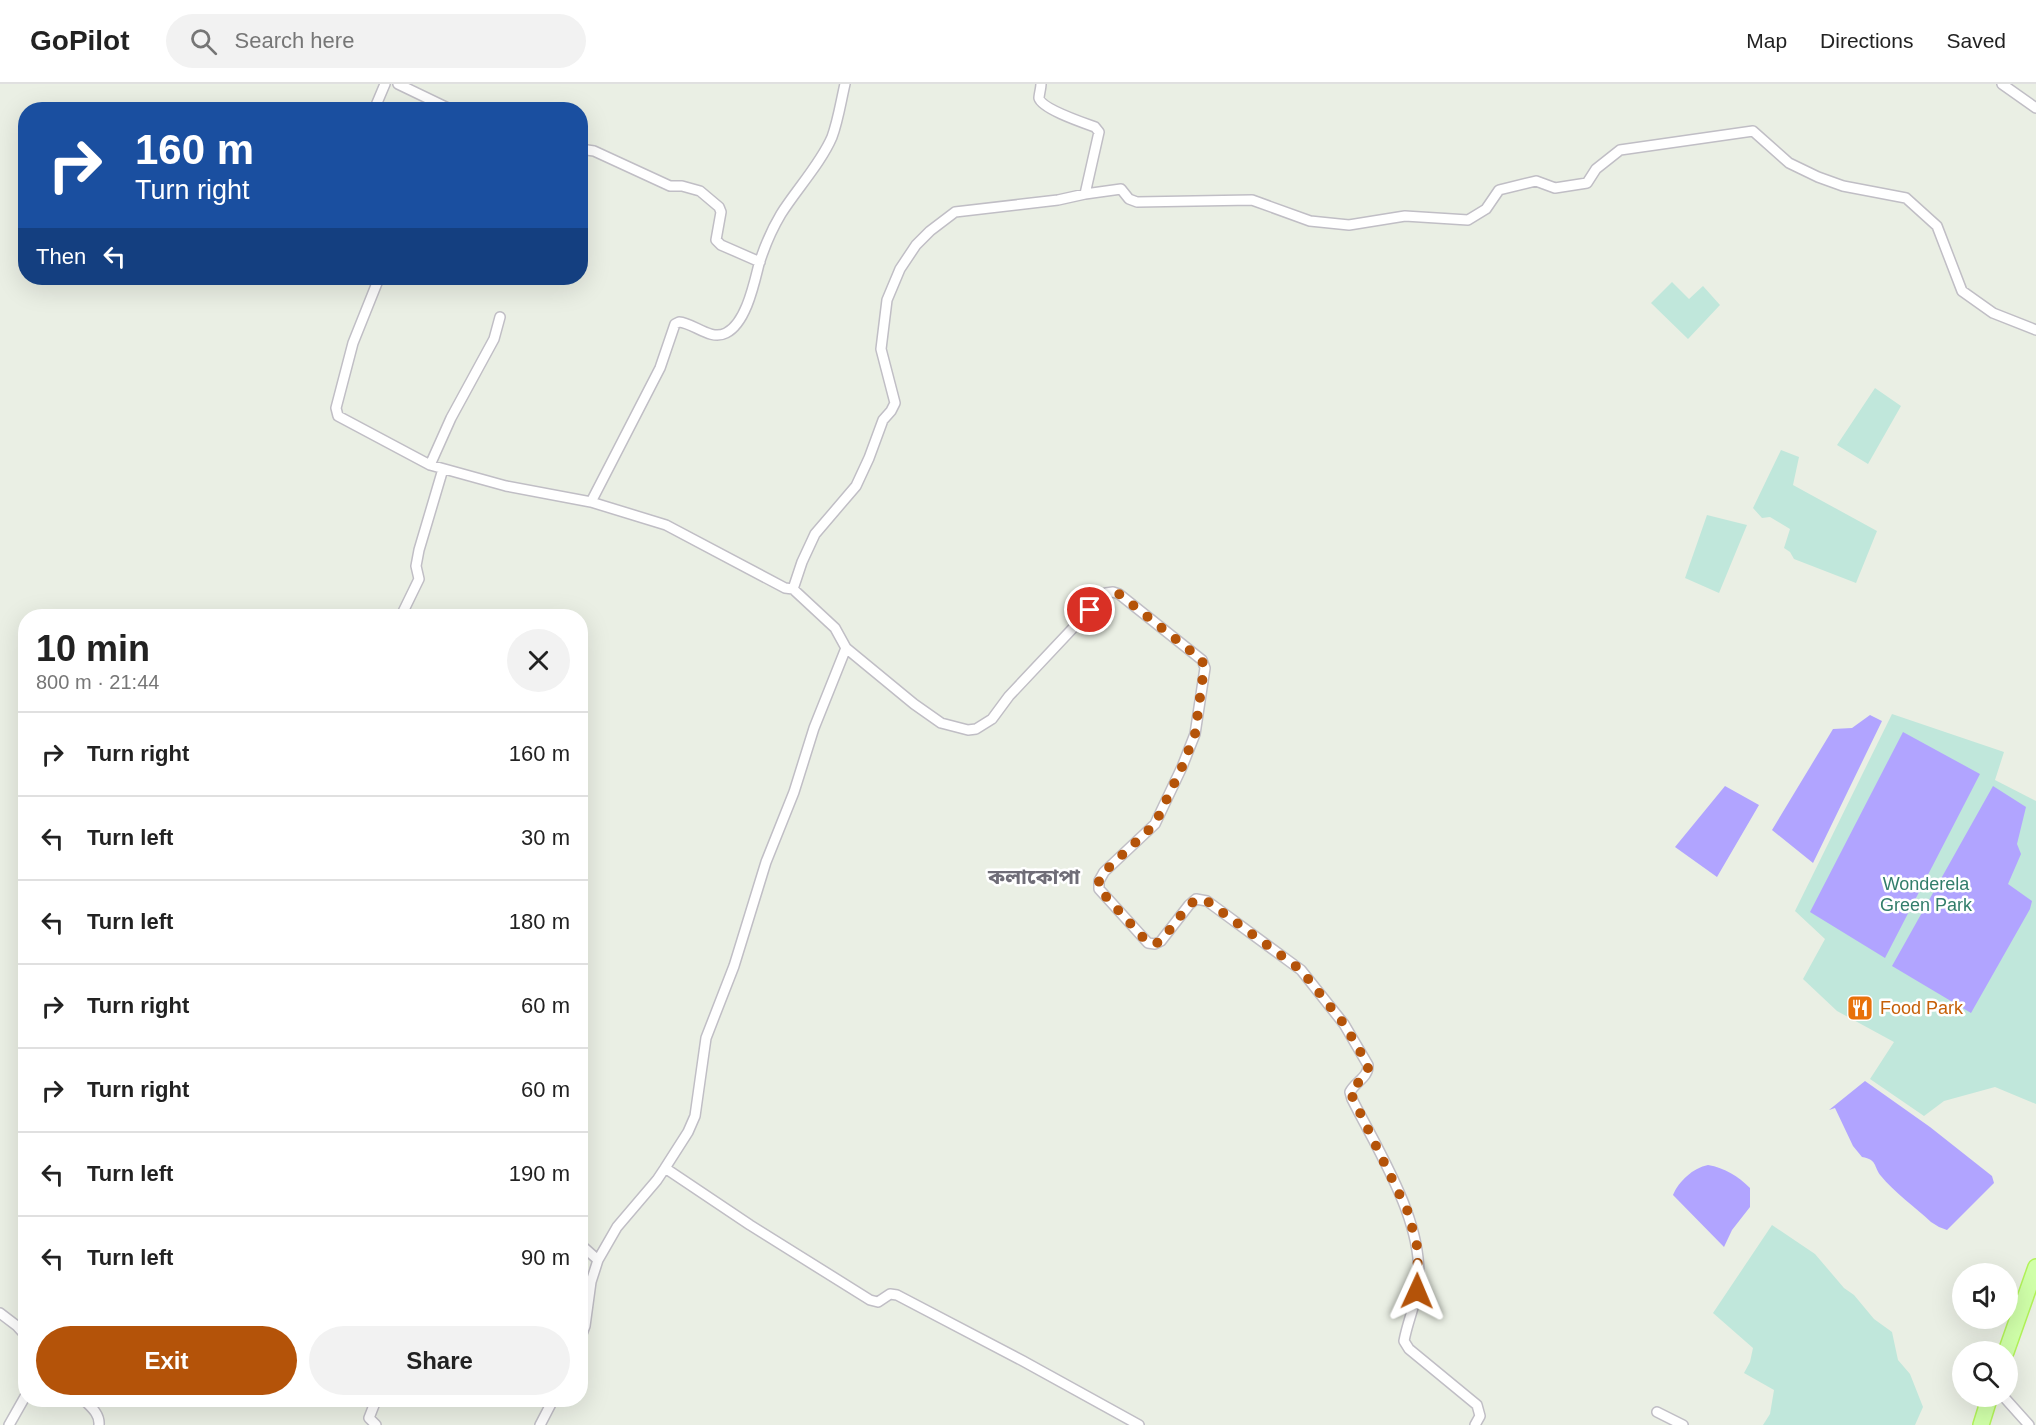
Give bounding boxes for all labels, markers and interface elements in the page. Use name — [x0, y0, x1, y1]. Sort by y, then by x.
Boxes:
search box — [166, 14, 586, 68]
text: GoPilot — [30, 25, 130, 56]
icon: search — [187, 25, 220, 58]
text: Search here — [235, 28, 354, 53]
text: Map — [1746, 29, 1787, 52]
text: Directions — [1820, 29, 1913, 52]
text: Saved — [1946, 29, 2006, 52]
icon: right — [36, 126, 114, 204]
text: 160 m — [135, 126, 254, 173]
text: Turn right — [135, 175, 250, 205]
icon: left — [98, 240, 131, 273]
text: Then — [36, 244, 86, 269]
pin — [1064, 584, 1115, 635]
icon: arrive — [1073, 593, 1106, 626]
text: 10 min — [36, 628, 150, 669]
button: close — [507, 629, 570, 692]
text: 800 m · 21:44 — [36, 671, 159, 693]
icon: right — [36, 738, 69, 771]
text: Turn right — [87, 741, 189, 766]
text: 160 m — [509, 741, 570, 766]
icon: left — [36, 822, 69, 855]
text: Turn left — [87, 825, 173, 850]
text: 30 m — [521, 825, 570, 850]
district label: কলাকোপা — [987, 865, 1081, 888]
park label: Wonderela Green Park — [1880, 874, 1973, 915]
icon: left — [36, 906, 69, 939]
text: Turn left — [87, 909, 173, 934]
text: 180 m — [509, 909, 570, 934]
icon: right — [36, 990, 69, 1023]
text: Turn right — [87, 993, 189, 1018]
text: 60 m — [521, 993, 570, 1018]
restaurant icon: Food Park — [1845, 993, 1875, 1023]
place label: Food Park — [1880, 998, 1964, 1018]
icon: right — [36, 1074, 69, 1107]
text: Turn right — [87, 1077, 189, 1102]
text: 60 m — [521, 1077, 570, 1102]
icon: left — [36, 1158, 69, 1191]
text: Turn left — [87, 1161, 173, 1186]
text: 190 m — [509, 1161, 570, 1186]
icon: left — [36, 1242, 69, 1275]
text: Turn left — [87, 1245, 173, 1270]
text: 90 m — [521, 1245, 570, 1270]
position arrow — [1385, 1259, 1449, 1323]
map controls — [1952, 1263, 2018, 1407]
button: sound — [1952, 1263, 2018, 1329]
button: Exit — [36, 1326, 297, 1395]
button: Share — [309, 1326, 570, 1395]
button: search — [1952, 1341, 2018, 1407]

